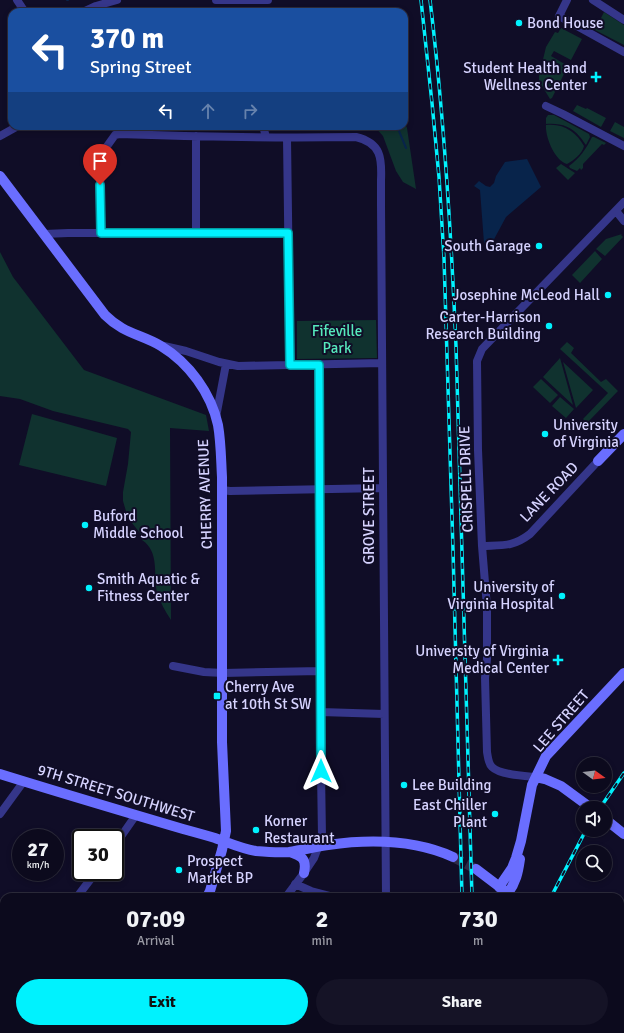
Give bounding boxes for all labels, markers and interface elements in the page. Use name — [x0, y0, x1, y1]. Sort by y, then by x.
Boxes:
place label: Bond House — [527, 14, 604, 32]
marker: Bond House — [514, 18, 524, 28]
text: 370 m — [90, 22, 164, 56]
icon: left — [24, 24, 76, 76]
text: Spring Street — [90, 56, 192, 78]
place label: Student Health and Wellness Center — [463, 59, 587, 94]
marker: Student Health and Wellness Center — [590, 71, 602, 83]
icon: left — [155, 100, 177, 122]
icon: ahead — [197, 100, 219, 122]
icon: right — [239, 100, 261, 122]
pin — [83, 144, 117, 185]
icon: arrive — [89, 150, 111, 172]
place label: South Garage — [444, 237, 531, 255]
marker: South Garage — [534, 241, 544, 251]
place label: Josephine McLeod Hall — [453, 286, 600, 304]
marker: Josephine McLeod Hall — [603, 290, 613, 300]
place label: Carter-Harrison Research Building — [426, 308, 541, 343]
marker: Carter-Harrison Research Building — [544, 321, 554, 331]
park label: Fifeville Park — [312, 322, 362, 357]
place label: University of Virginia — [553, 416, 619, 451]
street label: CRISPELL DRIVE — [455, 425, 477, 533]
marker: University of Virginia — [540, 429, 550, 439]
street label: CHERRY AVENUE — [194, 439, 216, 549]
street label: LANE ROAD — [516, 458, 582, 526]
street label: GROVE STREET — [360, 467, 378, 565]
place label: Buford Middle School — [93, 507, 184, 542]
marker: Buford Middle School — [80, 520, 90, 530]
place label: Smith Aquatic & Fitness Center — [97, 570, 200, 605]
place label: University of Virginia Hospital — [447, 578, 555, 613]
marker: Smith Aquatic & Fitness Center — [84, 583, 94, 593]
marker: University of Virginia Hospital — [557, 591, 567, 601]
place label: University of Virginia Medical Center — [415, 642, 549, 677]
marker: University of Virginia Medical Center — [552, 654, 564, 666]
place label: Cherry Ave at 10th St SW — [225, 678, 312, 713]
street label: LEE STREET — [529, 686, 593, 756]
marker: Cherry Ave at 10th St SW — [212, 691, 222, 701]
position arrow — [300, 750, 342, 792]
north arrow — [576, 757, 612, 793]
map controls — [576, 757, 612, 881]
street label: 9TH STREET SOUTHWEST — [35, 761, 197, 826]
place label: Lee Building — [412, 776, 492, 794]
marker: Lee Building — [399, 780, 409, 790]
place label: East Chiller Plant — [413, 796, 487, 831]
button: sound — [576, 801, 612, 837]
marker: East Chiller Plant — [490, 809, 500, 819]
place label: Korner Restaurant — [264, 812, 334, 847]
marker: Korner Restaurant — [251, 825, 261, 835]
speed limit sign: 30 — [72, 829, 124, 881]
text: 27 — [27, 837, 49, 862]
button: search — [576, 845, 612, 881]
place label: Prospect Market BP — [187, 852, 253, 887]
text: km/h — [27, 859, 49, 871]
marker: Prospect Market BP — [174, 865, 184, 875]
text: 07:09 — [126, 904, 185, 934]
text: 2 — [316, 904, 328, 934]
text: 730 — [459, 904, 498, 934]
text: Arrival — [137, 933, 174, 949]
text: min — [312, 933, 333, 949]
text: m — [473, 933, 483, 949]
button: Exit — [16, 979, 308, 1025]
button: Share — [316, 979, 608, 1025]

